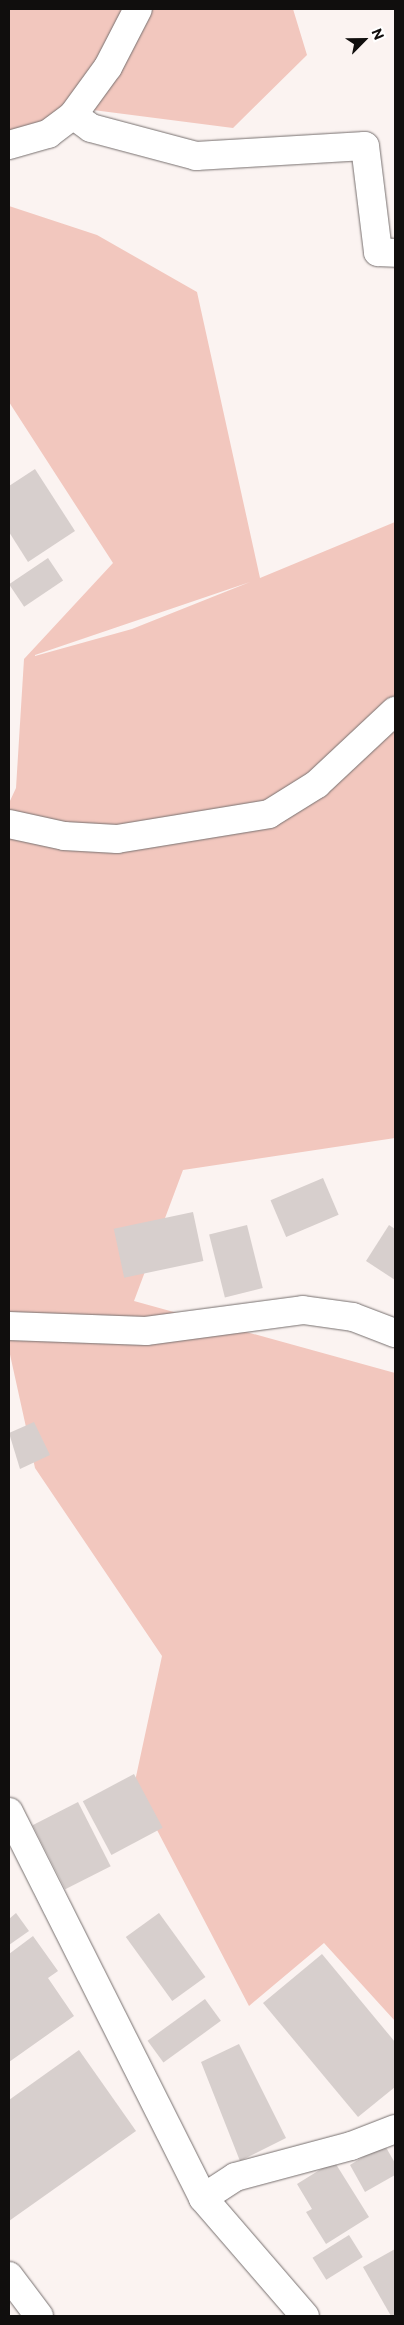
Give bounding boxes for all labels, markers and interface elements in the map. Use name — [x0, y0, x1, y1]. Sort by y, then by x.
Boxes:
north arrow — [339, 15, 389, 65]
text: N — [368, 26, 388, 42]

